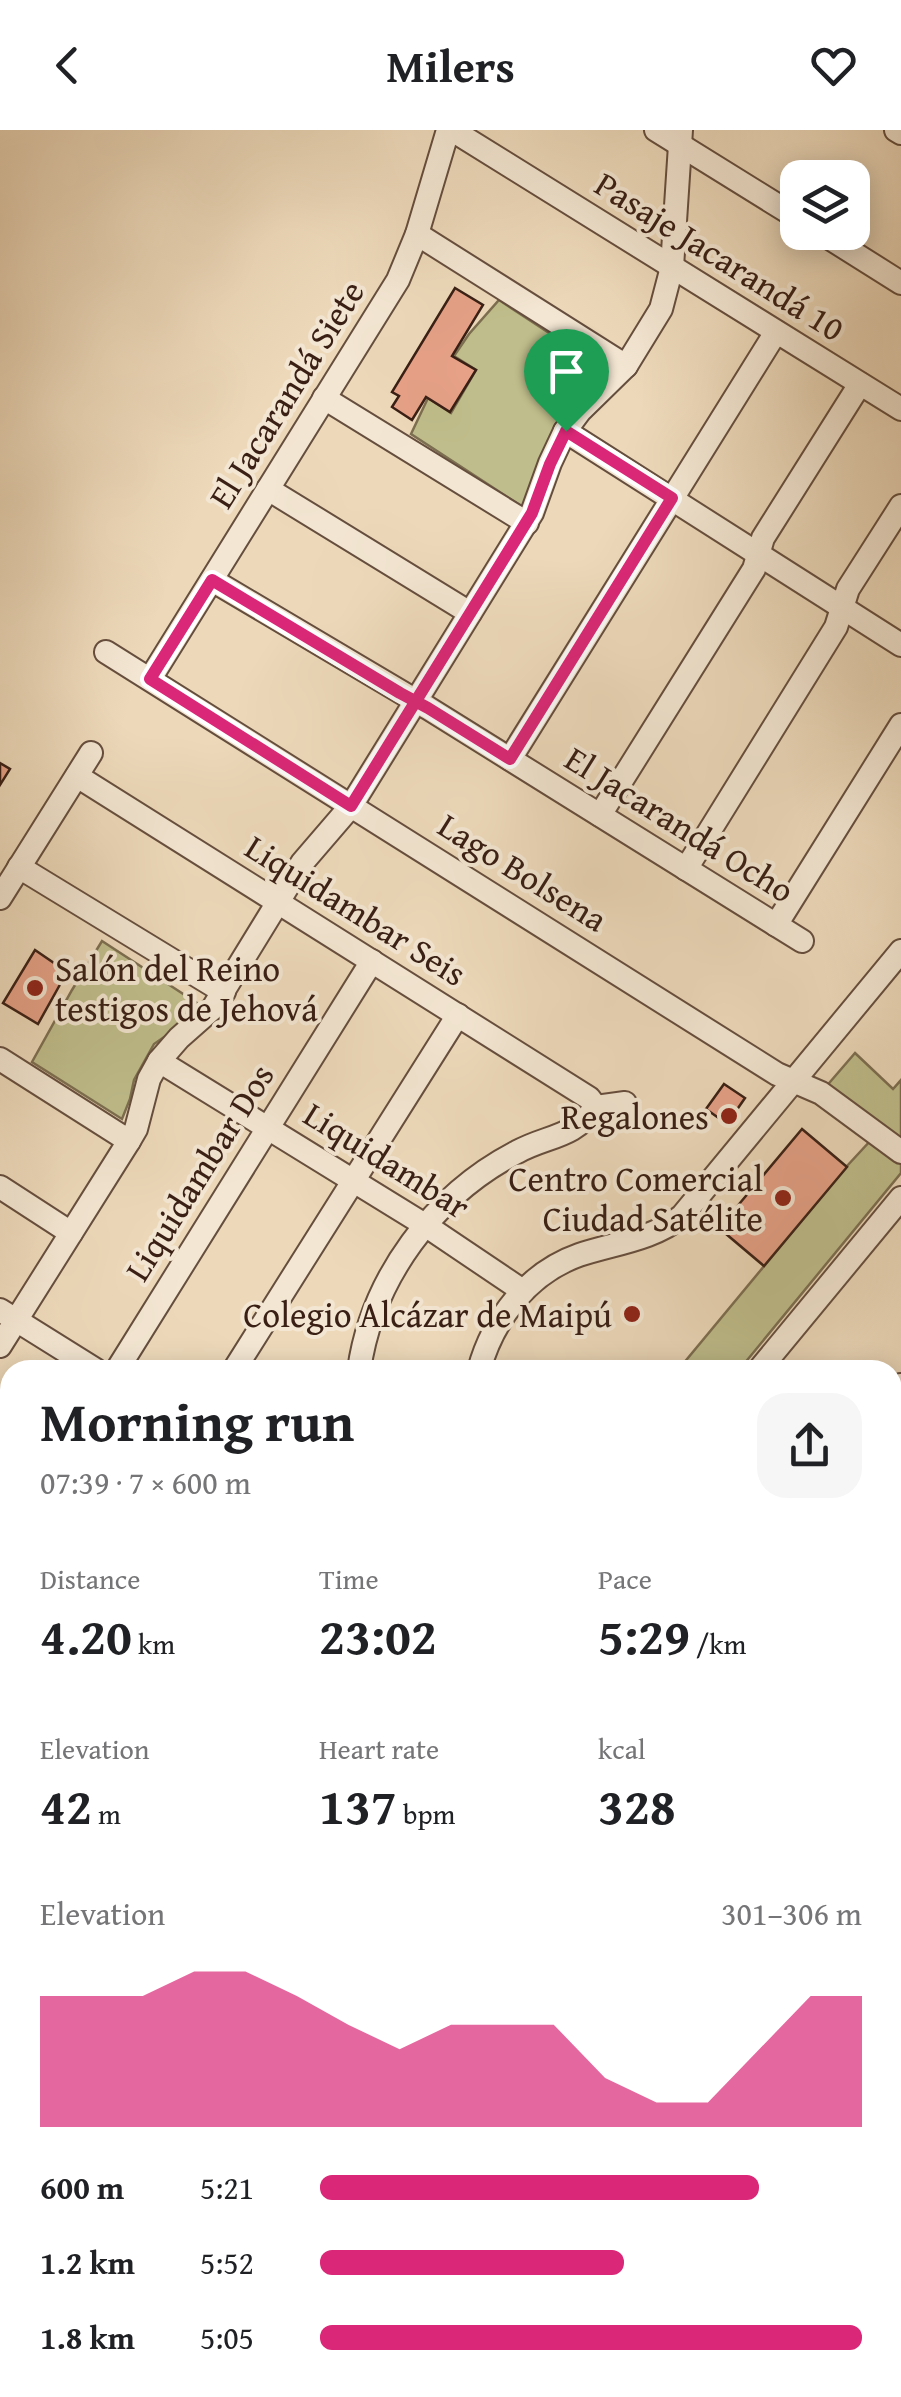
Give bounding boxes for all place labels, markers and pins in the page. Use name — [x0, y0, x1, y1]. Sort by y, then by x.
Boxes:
pin — [524, 329, 609, 432]
place label: Salón del Reino testigos de Jehová — [55, 943, 318, 1034]
marker: Salón del Reino testigos de Jehová — [24, 977, 46, 999]
place label: Regalones — [561, 1091, 709, 1142]
marker: Regalones — [718, 1105, 740, 1127]
place label: Centro Comercial Ciudad Satélite — [509, 1153, 763, 1244]
marker: Centro Comercial Ciudad Satélite — [772, 1187, 794, 1209]
place label: Colegio Alcázar de Maipú — [243, 1289, 612, 1340]
marker: Colegio Alcázar de Maipú — [621, 1303, 643, 1325]

